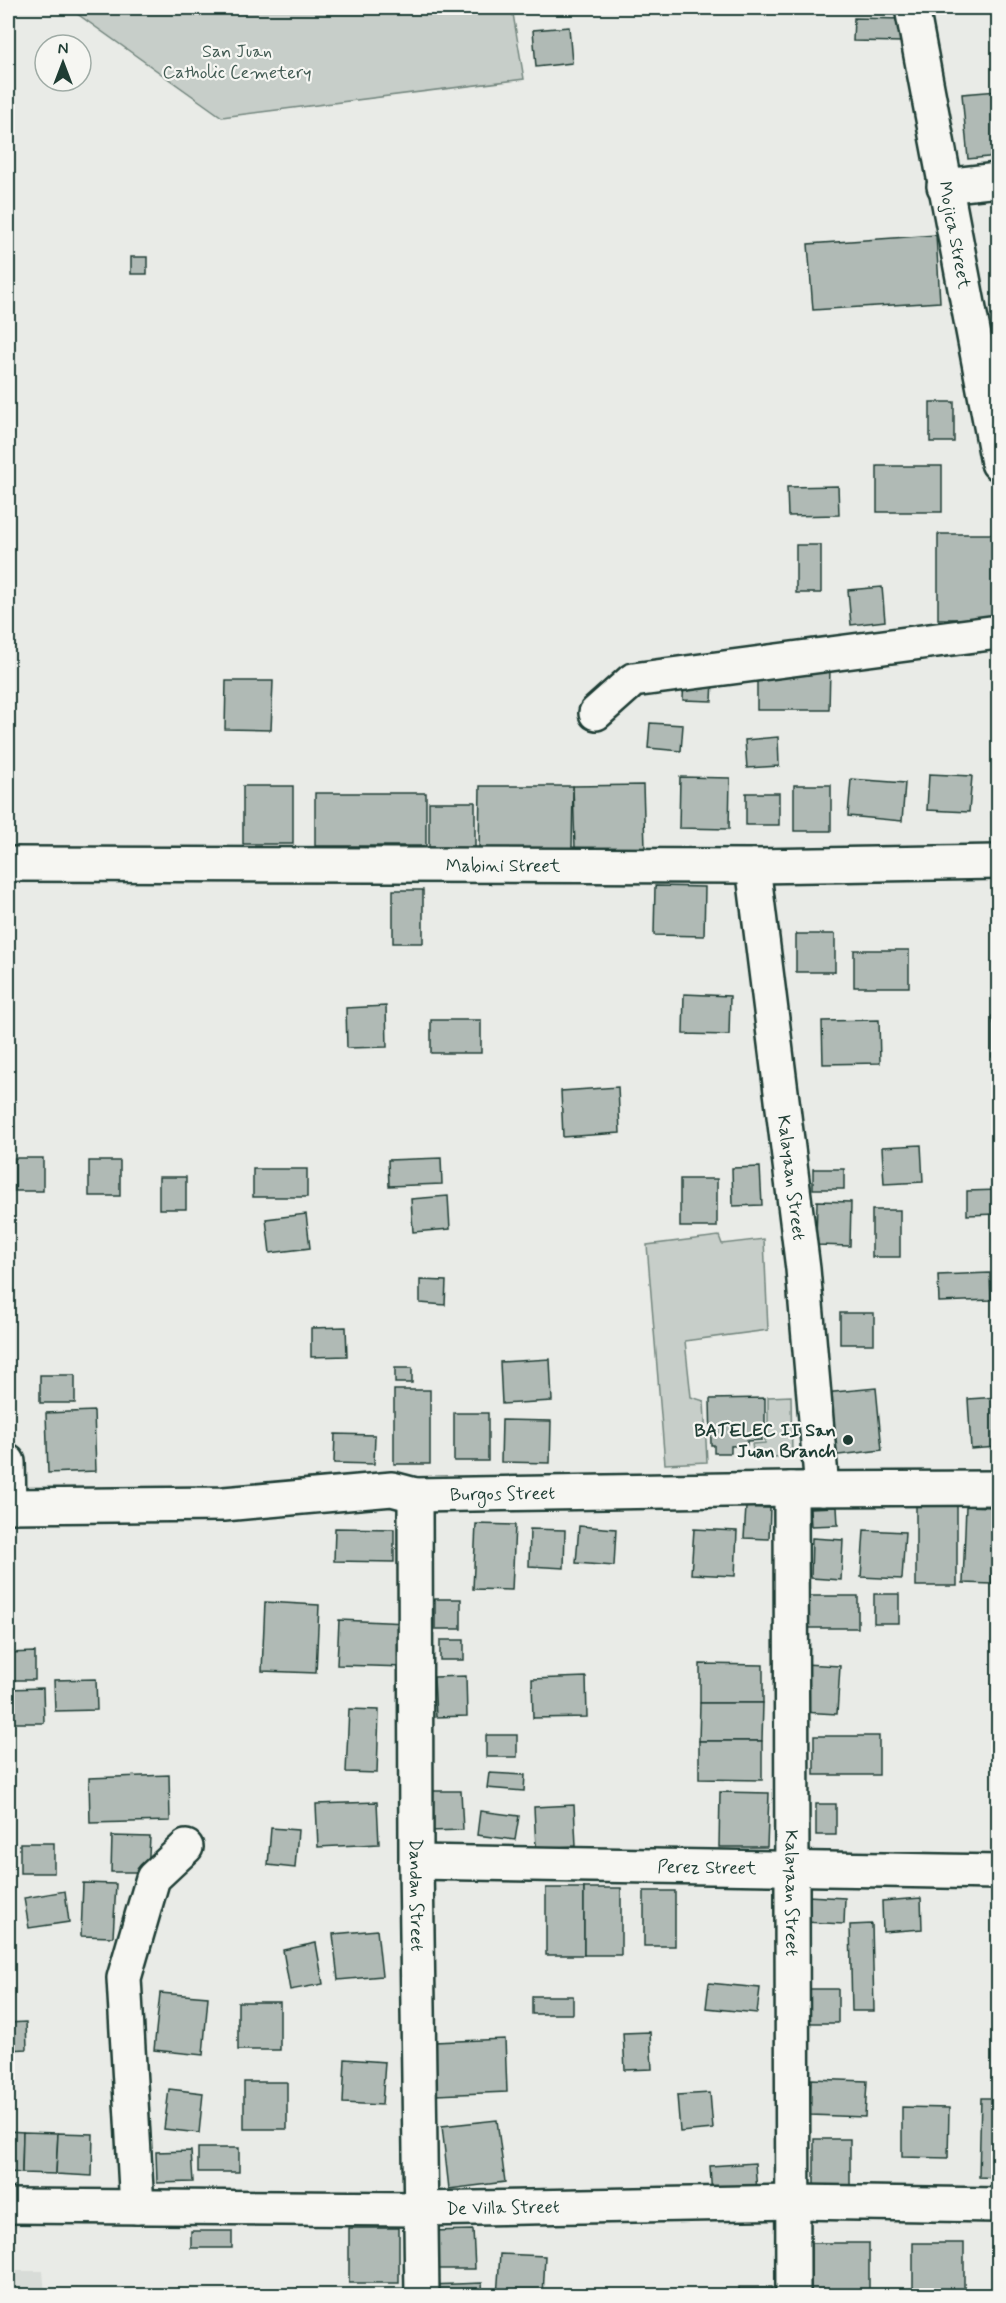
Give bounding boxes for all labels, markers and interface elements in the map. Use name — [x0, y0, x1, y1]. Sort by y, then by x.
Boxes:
north arrow — [33, 33, 93, 93]
text: N — [58, 39, 68, 60]
park label: San Juan Catholic Cemetery — [162, 40, 312, 85]
street label: Mojica Street — [932, 179, 976, 291]
street label: Mabini Street — [446, 854, 561, 878]
street label: Kalayaan Street — [771, 1114, 810, 1242]
place label: BATELEC II San Juan Branch — [694, 1419, 836, 1464]
marker: BATELEC II San Juan Branch — [841, 1433, 855, 1447]
street label: Burgos Street — [450, 1482, 556, 1508]
street label: Kalayaan Street — [779, 1830, 803, 1956]
street label: Dandan Street — [403, 1839, 428, 1952]
street label: Perez Street — [657, 1855, 757, 1881]
street label: De Villa Street — [446, 2195, 560, 2222]

